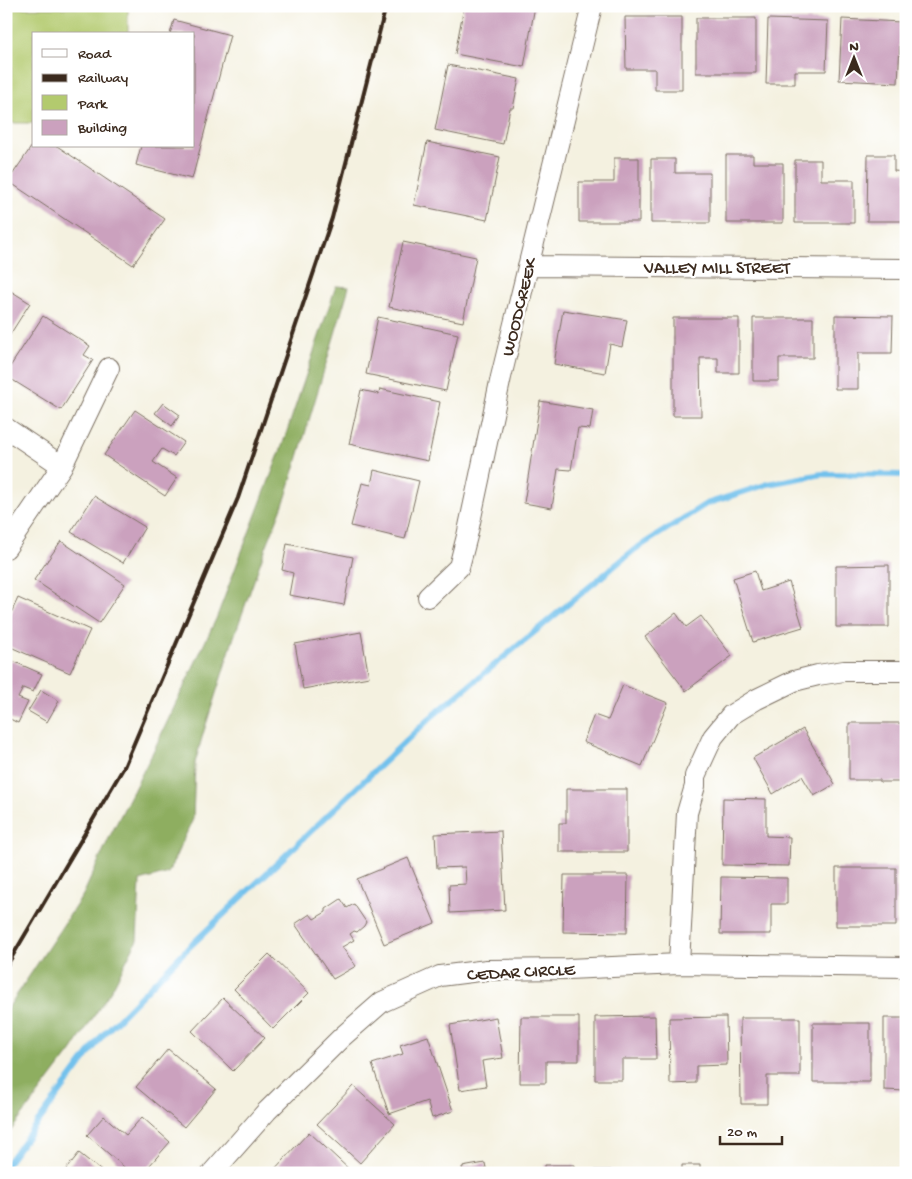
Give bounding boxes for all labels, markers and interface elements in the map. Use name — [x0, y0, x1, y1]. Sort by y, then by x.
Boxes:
legend — [32, 32, 195, 148]
north arrow — [830, 32, 880, 82]
text: N — [849, 39, 859, 56]
text: Road — [78, 46, 112, 64]
text: Railway — [78, 70, 129, 88]
text: Park — [77, 96, 108, 114]
text: Building — [77, 120, 127, 138]
street label: WOODCREEK — [498, 254, 543, 359]
street label: VALLEY MILL STREET — [643, 259, 791, 280]
street label: CEDAR CIRCLE — [467, 960, 576, 987]
scale bar — [720, 1114, 782, 1146]
text: 20 m — [727, 1124, 757, 1142]

